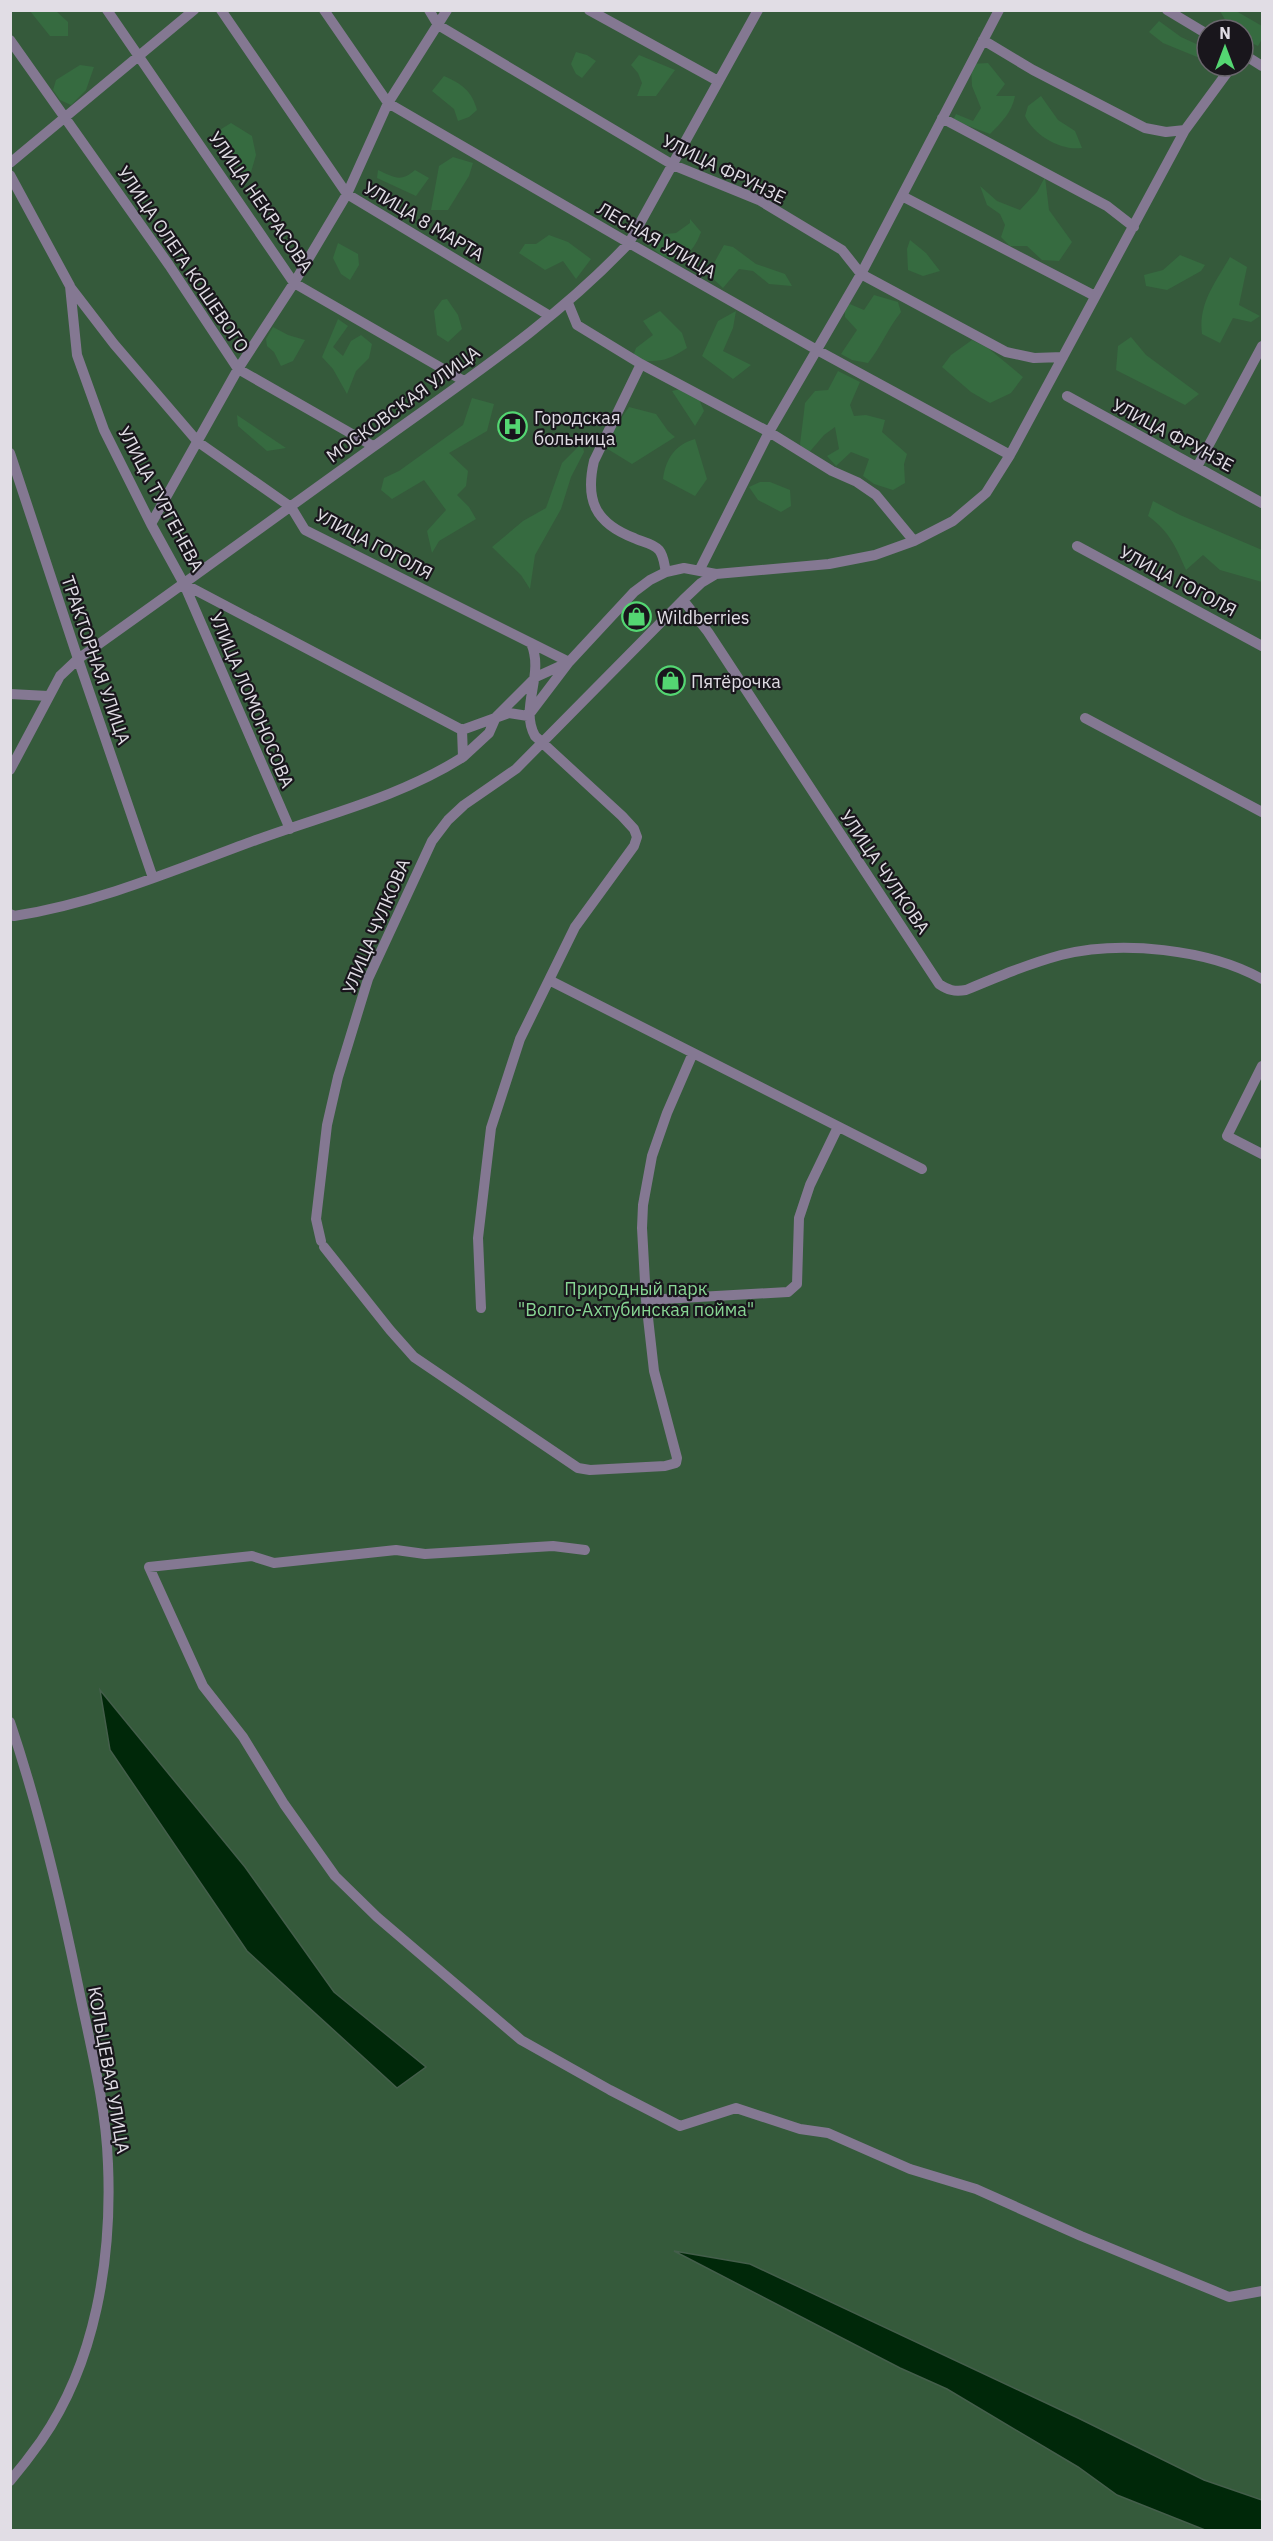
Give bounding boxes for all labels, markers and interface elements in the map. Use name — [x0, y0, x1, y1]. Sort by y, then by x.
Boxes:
north arrow — [1195, 18, 1255, 78]
text: N — [1219, 23, 1231, 43]
street label: УЛИЦА НЕКРАСОВА — [204, 127, 319, 277]
street label: УЛИЦА ФРУНЗЕ — [659, 129, 789, 209]
street label: УЛИЦА ОЛЕГА КОШЕВОГО — [112, 161, 254, 357]
street label: УЛИЦА 8 МАРТА — [360, 176, 489, 266]
street label: ЛЕСНАЯ УЛИЦА — [593, 197, 721, 284]
street label: МОСКОВСКАЯ УЛИЦА — [322, 340, 485, 468]
street label: УЛИЦА ФРУНЗЕ — [1108, 393, 1238, 477]
place label: Городская больница — [534, 406, 621, 450]
hospital icon: Городская больница — [497, 411, 529, 443]
street label: УЛИЦА ТУРГЕНЕВА — [113, 422, 209, 576]
street label: УЛИЦА ГОГОЛЯ — [311, 503, 437, 585]
street label: УЛИЦА ГОГОЛЯ — [1115, 540, 1241, 622]
street label: ТРАКТОРНАЯ УЛИЦА — [56, 573, 136, 748]
shop icon: Wildberries — [620, 601, 652, 633]
place label: Wildberries — [657, 606, 750, 629]
street label: УЛИЦА ЛОМОНОСОВА — [205, 609, 300, 792]
shop icon: Пятёрочка — [654, 665, 686, 697]
place label: Пятёрочка — [691, 670, 781, 693]
street label: УЛИЦА ЧУЛКОВА — [835, 806, 935, 939]
street label: УЛИЦА ЧУЛКОВА — [337, 854, 415, 997]
park label: Природный парк "Волго-Ахтубинская пойма" — [518, 1277, 754, 1321]
street label: КОЛЬЦЕВАЯ УЛИЦА — [83, 1985, 135, 2156]

